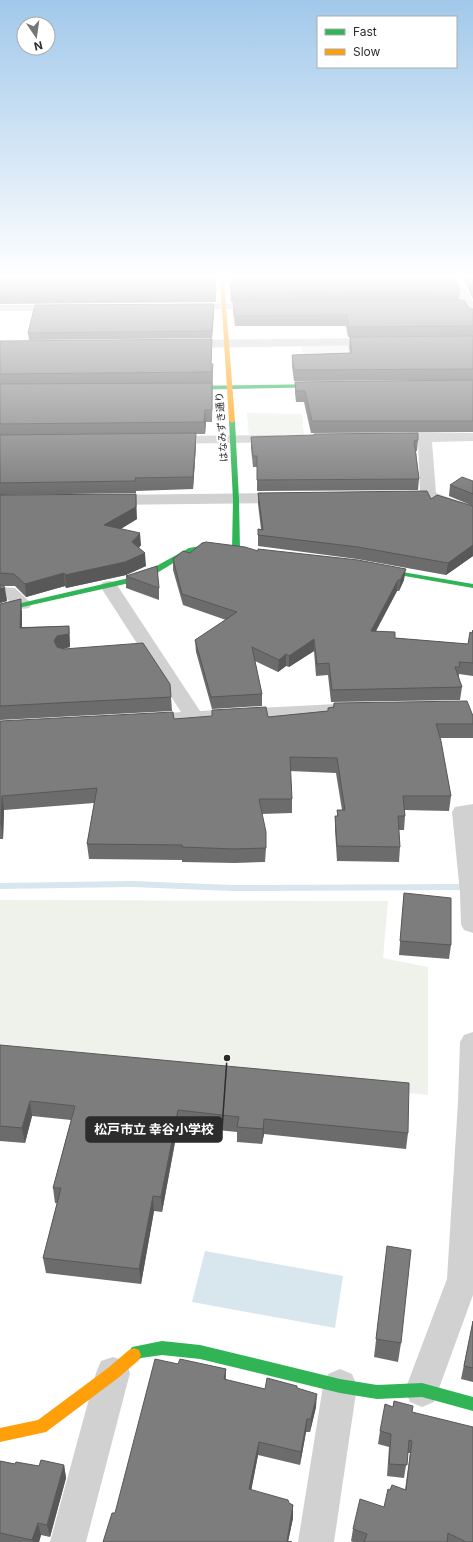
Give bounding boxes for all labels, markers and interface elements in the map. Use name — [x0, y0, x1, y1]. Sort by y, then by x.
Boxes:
north arrow — [16, 16, 56, 56]
legend — [317, 16, 457, 68]
text: Fast — [353, 24, 377, 39]
text: N — [33, 38, 44, 54]
text: Slow — [353, 44, 381, 59]
street label: はなみずき通り — [213, 392, 229, 462]
callout: 松戸市立 幸谷小学校 — [86, 1117, 222, 1142]
text: 松戸市立 幸谷小学校 — [94, 1121, 214, 1137]

